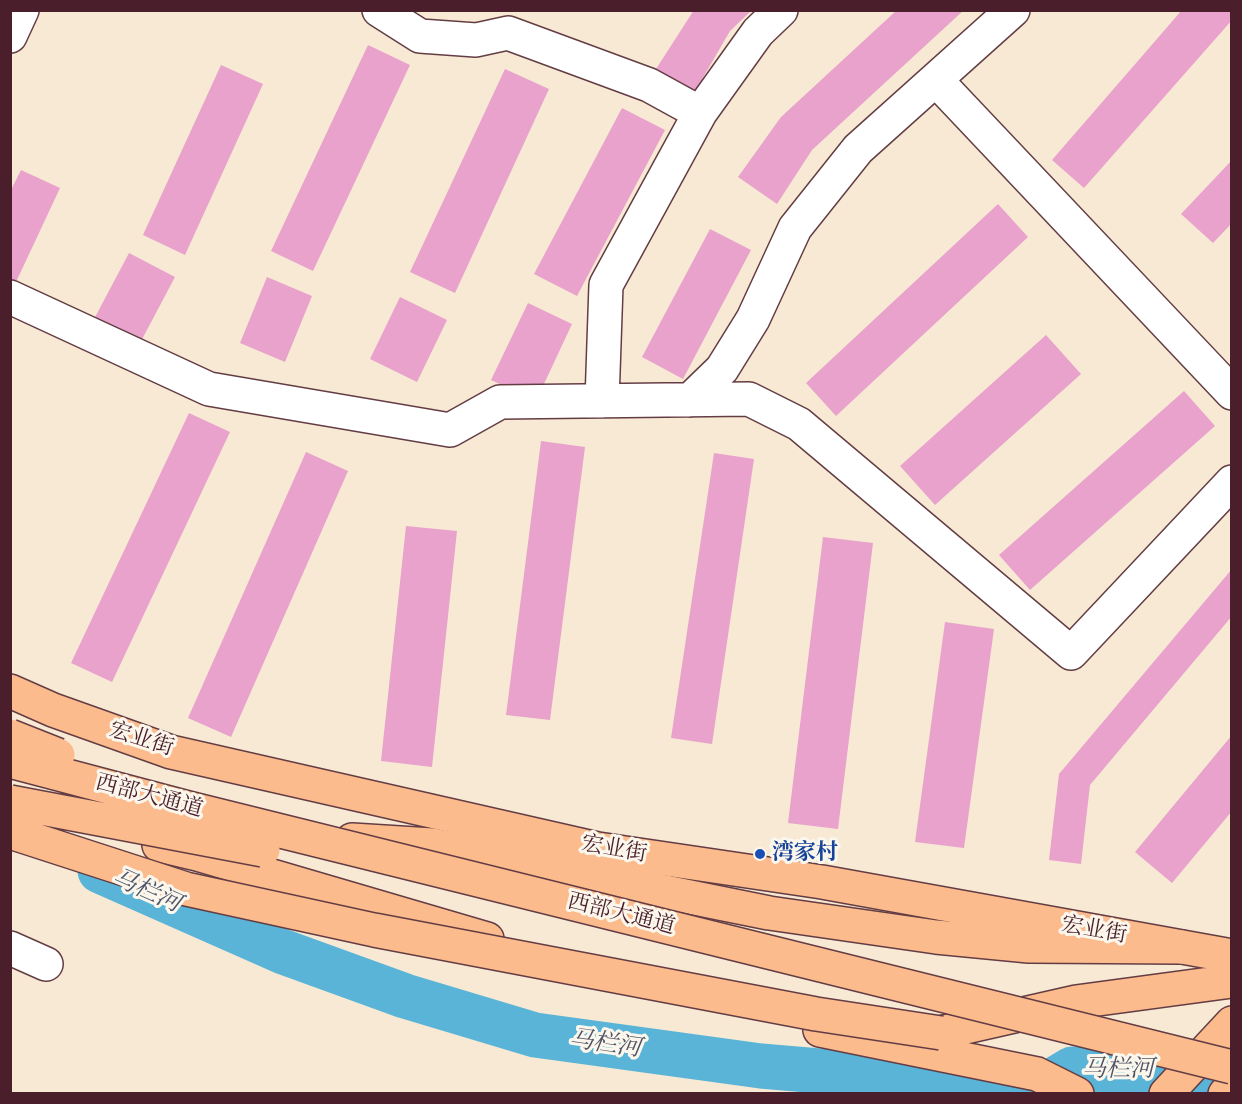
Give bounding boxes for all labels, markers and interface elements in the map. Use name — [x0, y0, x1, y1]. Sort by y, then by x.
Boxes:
street label: 宏业街 — [106, 717, 176, 763]
street label: 西部大通道 — [92, 770, 206, 824]
street label: 宏业街 — [579, 831, 649, 869]
place label: 湾家村 — [772, 841, 838, 867]
marker: 湾家村 — [753, 847, 767, 861]
water label: 马栏河 — [107, 864, 185, 920]
street label: 西部大通道 — [564, 889, 678, 941]
street label: 宏业街 — [1059, 912, 1129, 950]
water label: 马栏河 — [567, 1026, 643, 1064]
water label: 马栏河 — [1082, 1056, 1154, 1084]

